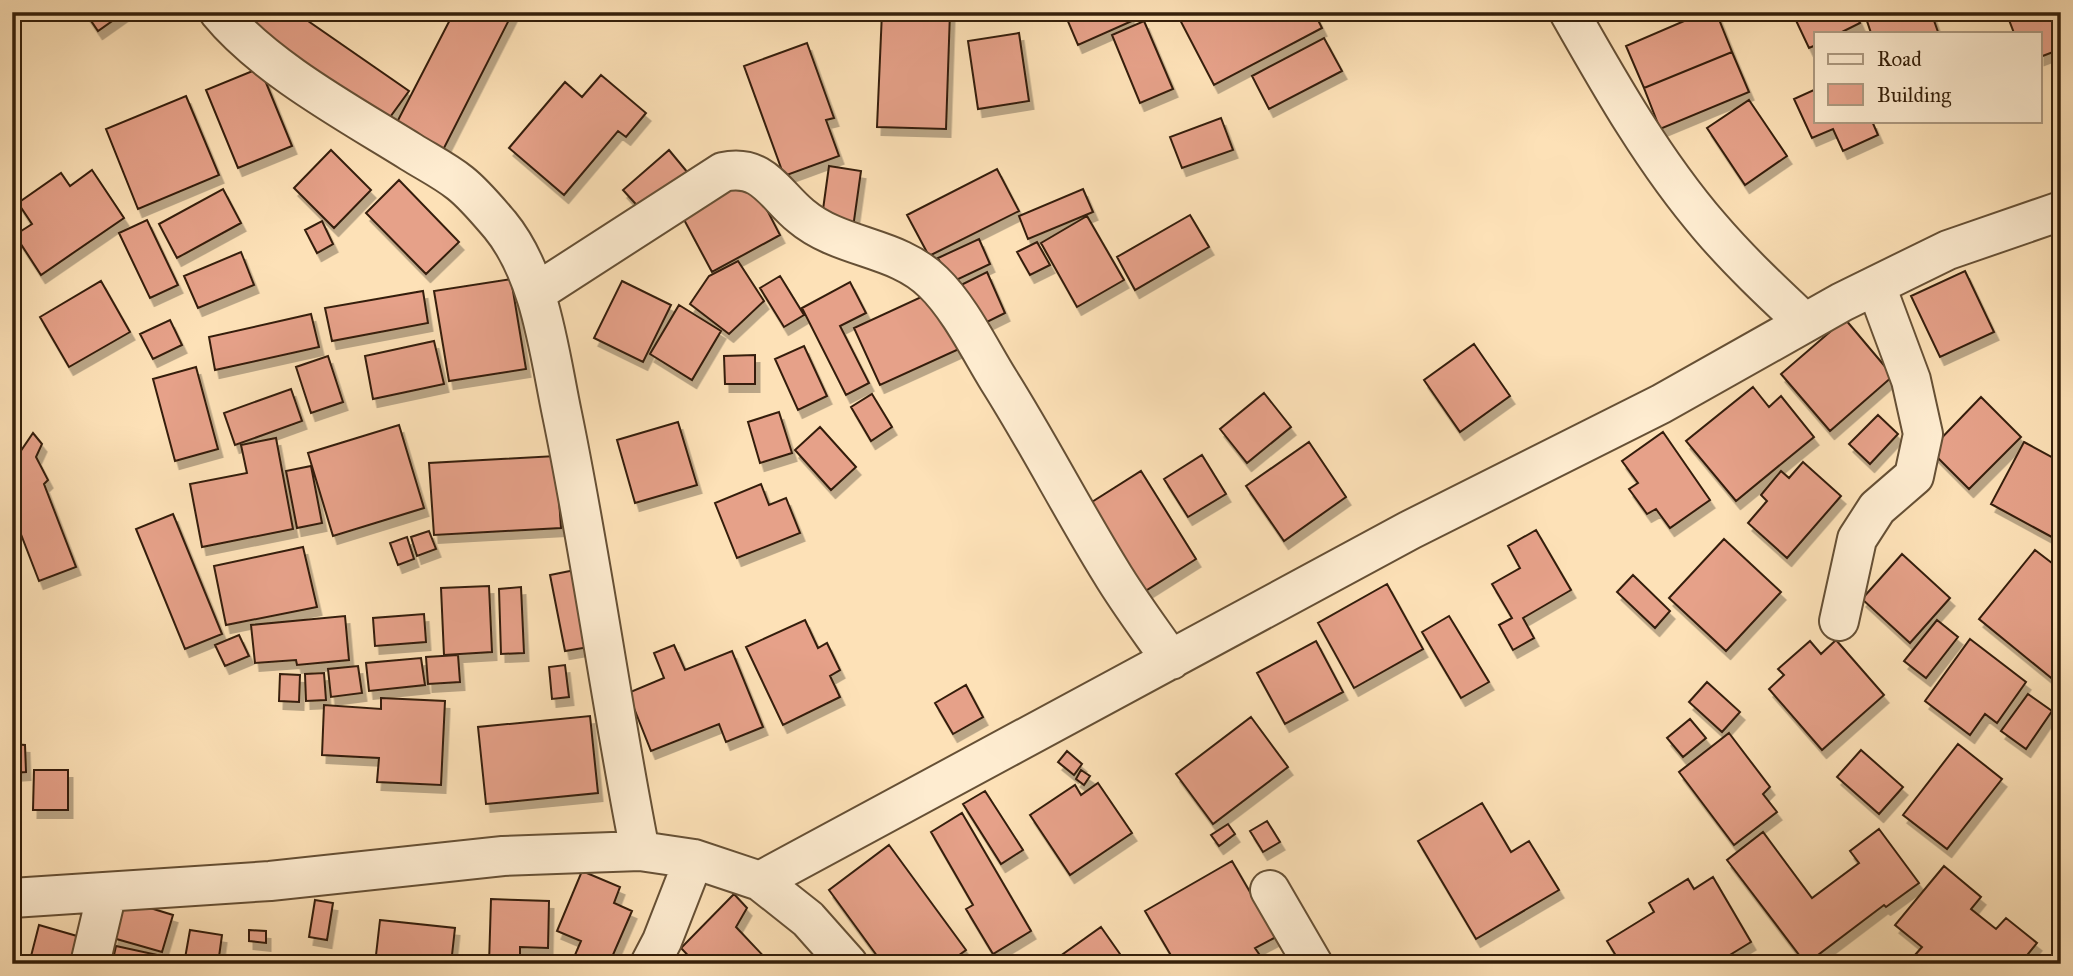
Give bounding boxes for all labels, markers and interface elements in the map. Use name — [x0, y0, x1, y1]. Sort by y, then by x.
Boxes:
legend — [1814, 32, 2042, 122]
text: Road — [1877, 46, 1922, 72]
text: Building — [1877, 82, 1951, 108]

